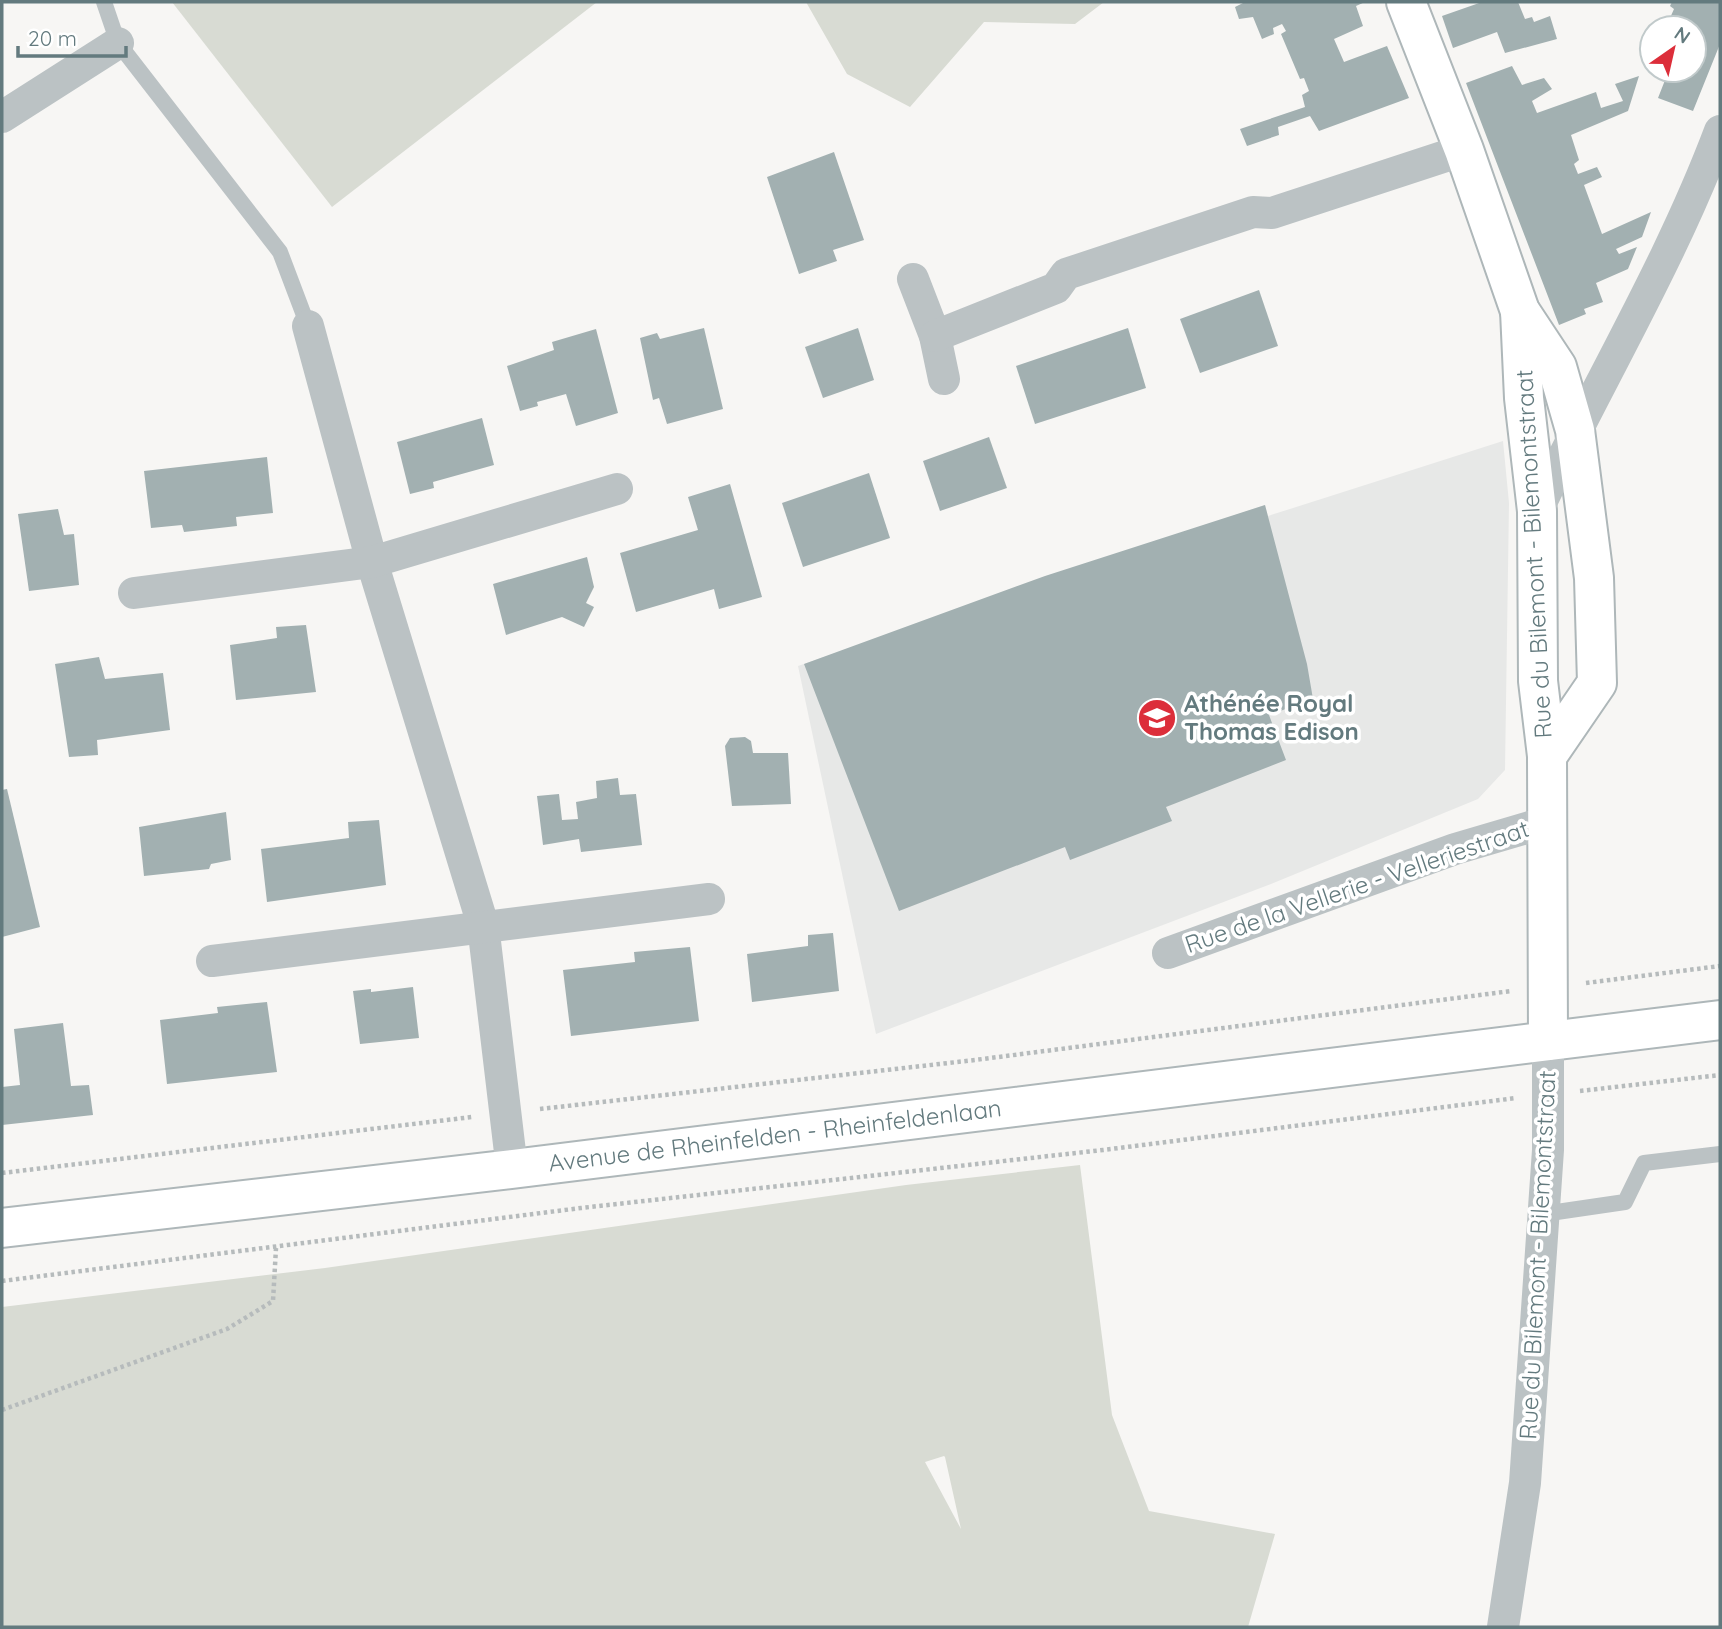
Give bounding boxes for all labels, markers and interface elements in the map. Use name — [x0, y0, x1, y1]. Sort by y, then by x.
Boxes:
scale bar — [18, 14, 126, 58]
north arrow — [1638, 14, 1708, 84]
text: N — [1670, 21, 1695, 49]
text: 20 m — [28, 25, 77, 51]
street label: Rue du Bilemont - Bilemontstraat — [1508, 369, 1558, 739]
place label: Athénée Royal Thomas Edison — [1184, 688, 1359, 746]
school or university icon: Athénée Royal Thomas Edison — [1136, 697, 1178, 739]
street label: Rue de la Vellerie - Velleriestraat — [1181, 813, 1533, 959]
street label: Rue du Bilemont - Bilemontstraat — [1512, 1070, 1562, 1440]
street label: Avenue de Rheinfelden - Rheinfeldenlaan — [547, 1092, 1003, 1178]

